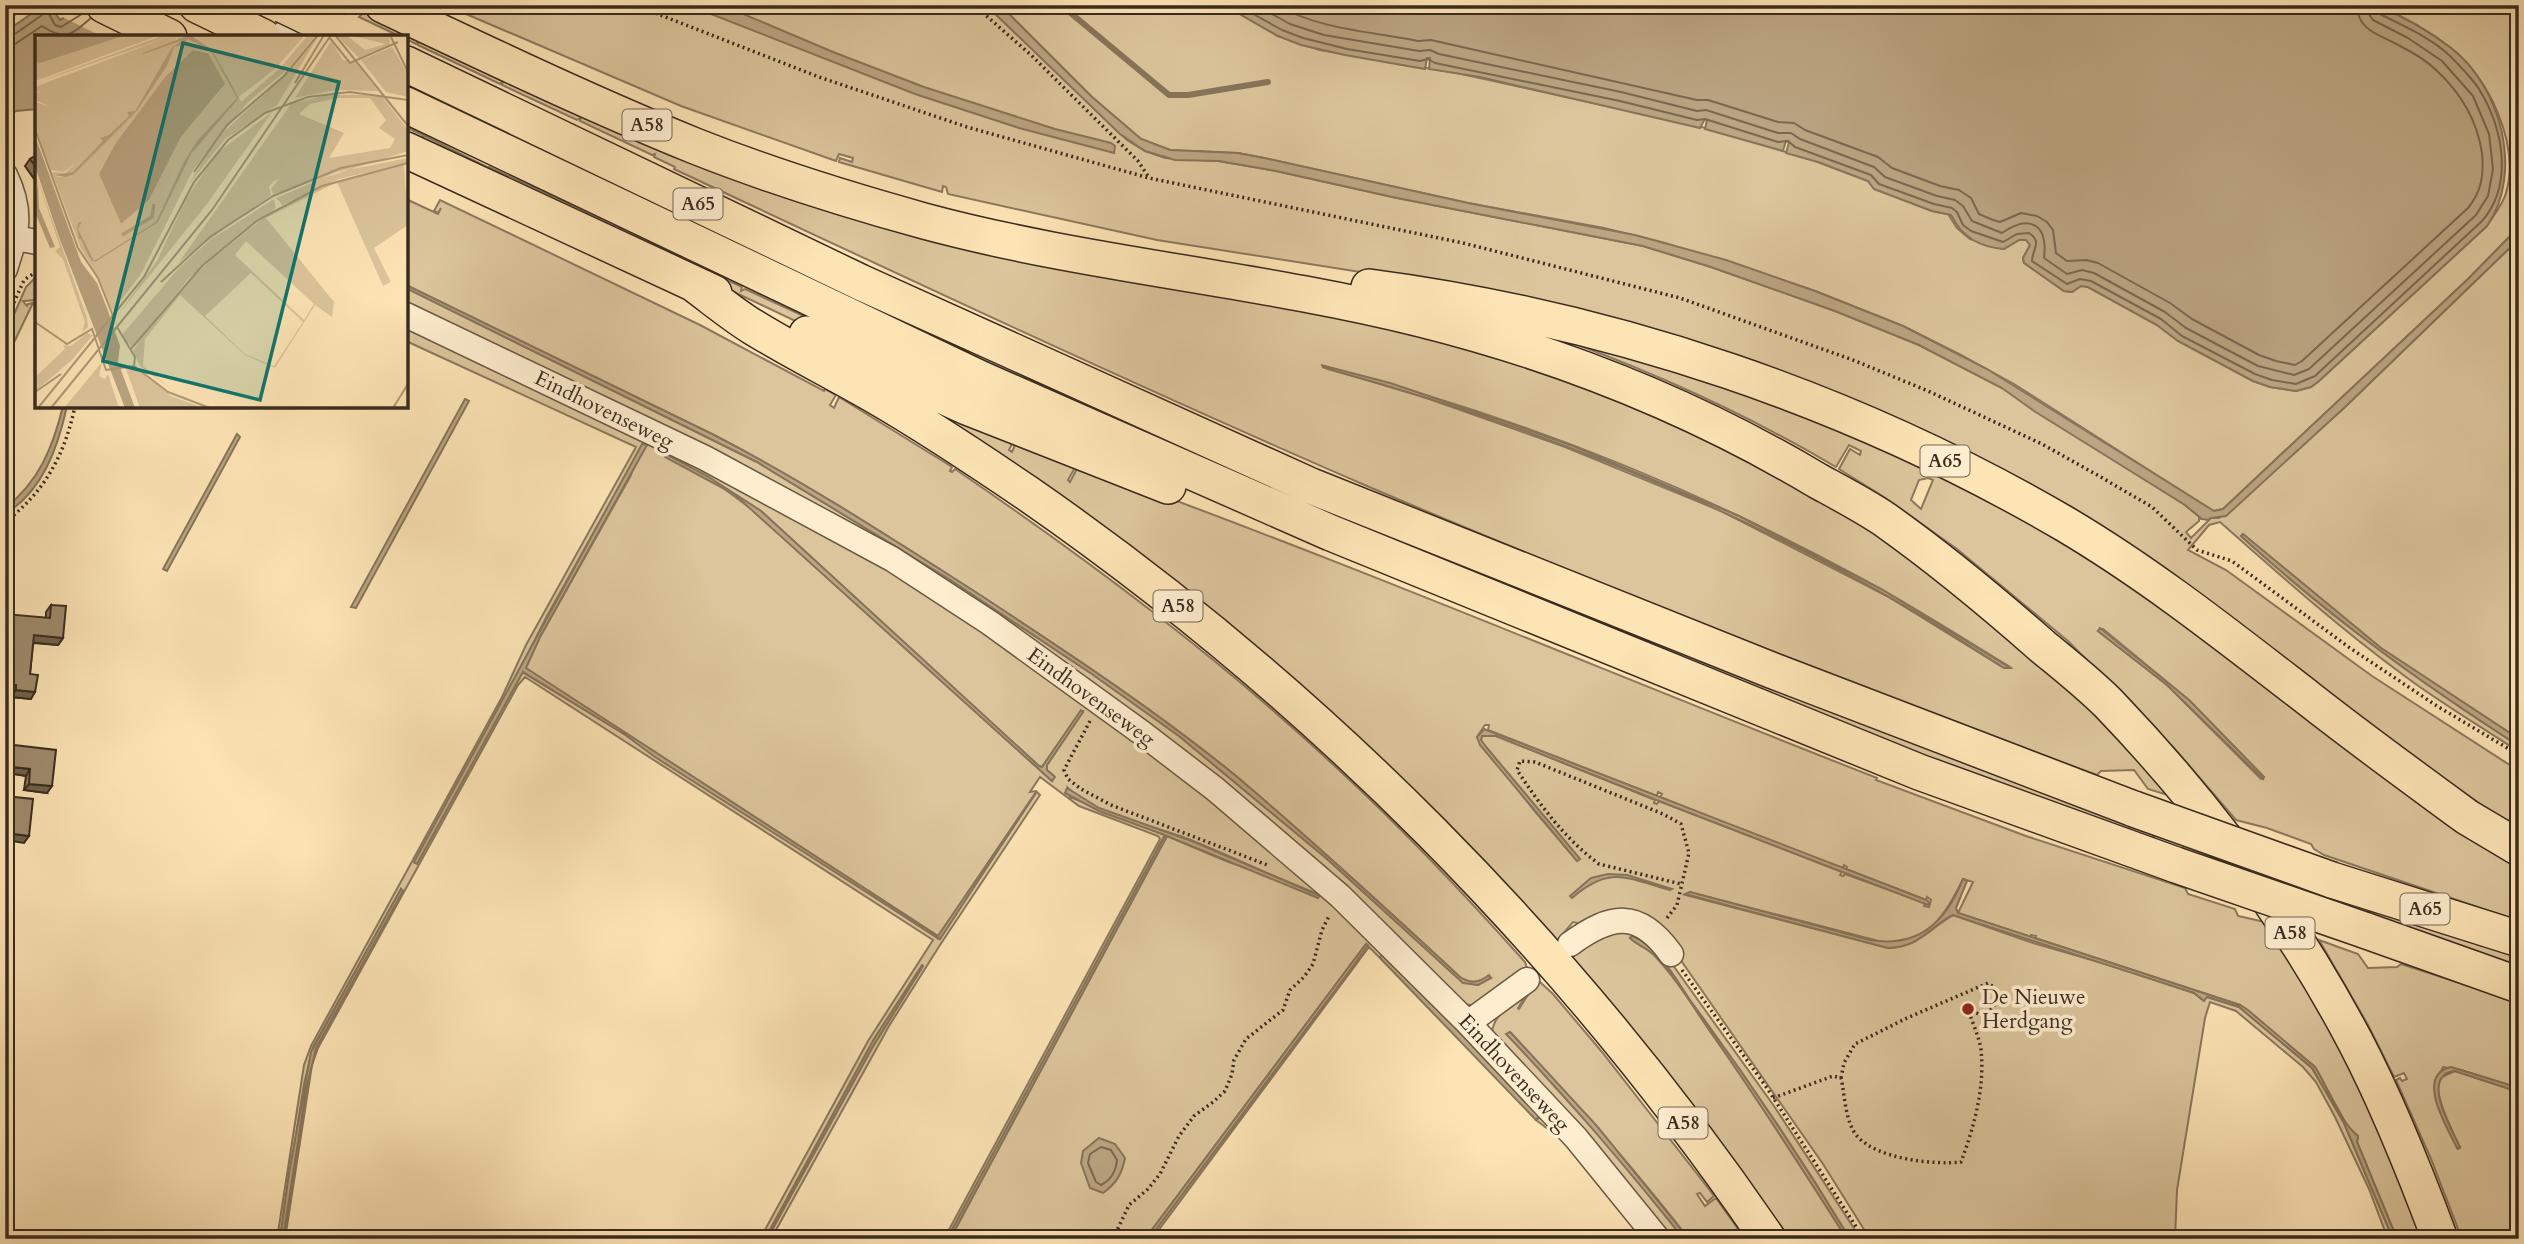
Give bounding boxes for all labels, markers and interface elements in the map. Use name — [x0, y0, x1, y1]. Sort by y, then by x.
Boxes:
inset map — [35, 35, 408, 408]
road number: A58 — [622, 110, 672, 140]
road number: A65 — [674, 188, 722, 220]
street label: Eindhovenseweg — [529, 364, 679, 456]
road number: A65 — [1920, 446, 1969, 476]
road number: A58 — [1154, 590, 1202, 622]
street label: Eindhovenseweg — [1021, 641, 1161, 753]
road number: A65 — [2400, 894, 2450, 925]
road number: A58 — [2266, 917, 2314, 948]
place label: De Nieuwe Herdgang — [1982, 983, 2086, 1036]
marker: De Nieuwe Herdgang — [1960, 1001, 1976, 1017]
street label: Eindhovenseweg — [1452, 1008, 1576, 1139]
road number: A58 — [1658, 1107, 1708, 1138]

